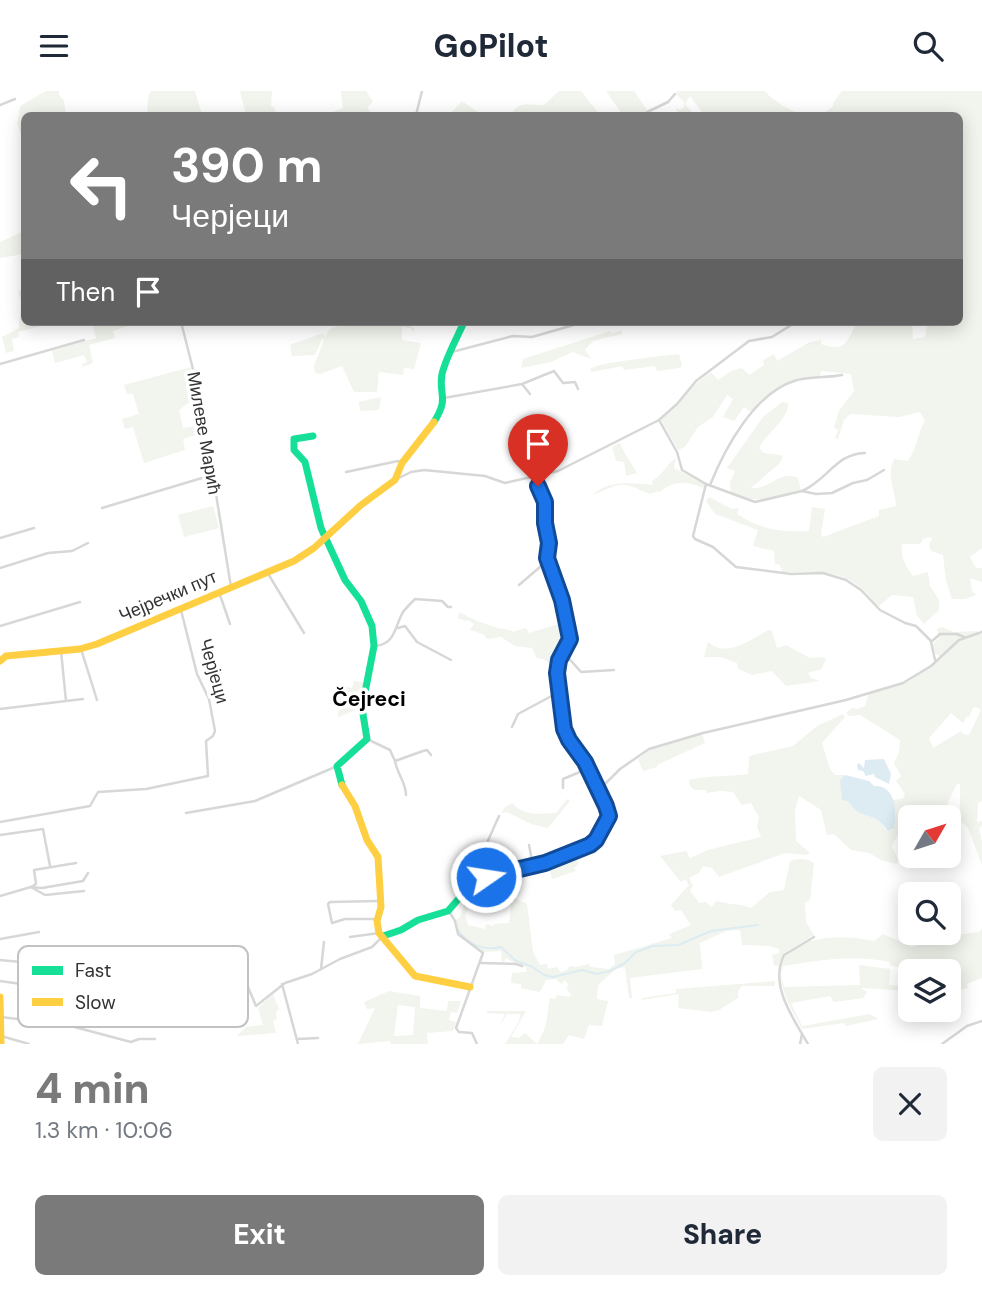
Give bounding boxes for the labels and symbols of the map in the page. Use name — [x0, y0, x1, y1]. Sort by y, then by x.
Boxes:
street label: Милеве Мaрић — [181, 370, 227, 496]
pin — [508, 414, 568, 486]
street label: Чејречки пут — [115, 565, 221, 627]
street label: Черјеци — [193, 636, 235, 706]
district label: Čejreci — [332, 685, 406, 713]
north arrow — [898, 805, 961, 868]
position arrow — [449, 840, 523, 914]
legend — [18, 946, 248, 1027]
text: Fast — [75, 958, 111, 983]
text: Slow — [75, 990, 116, 1015]

